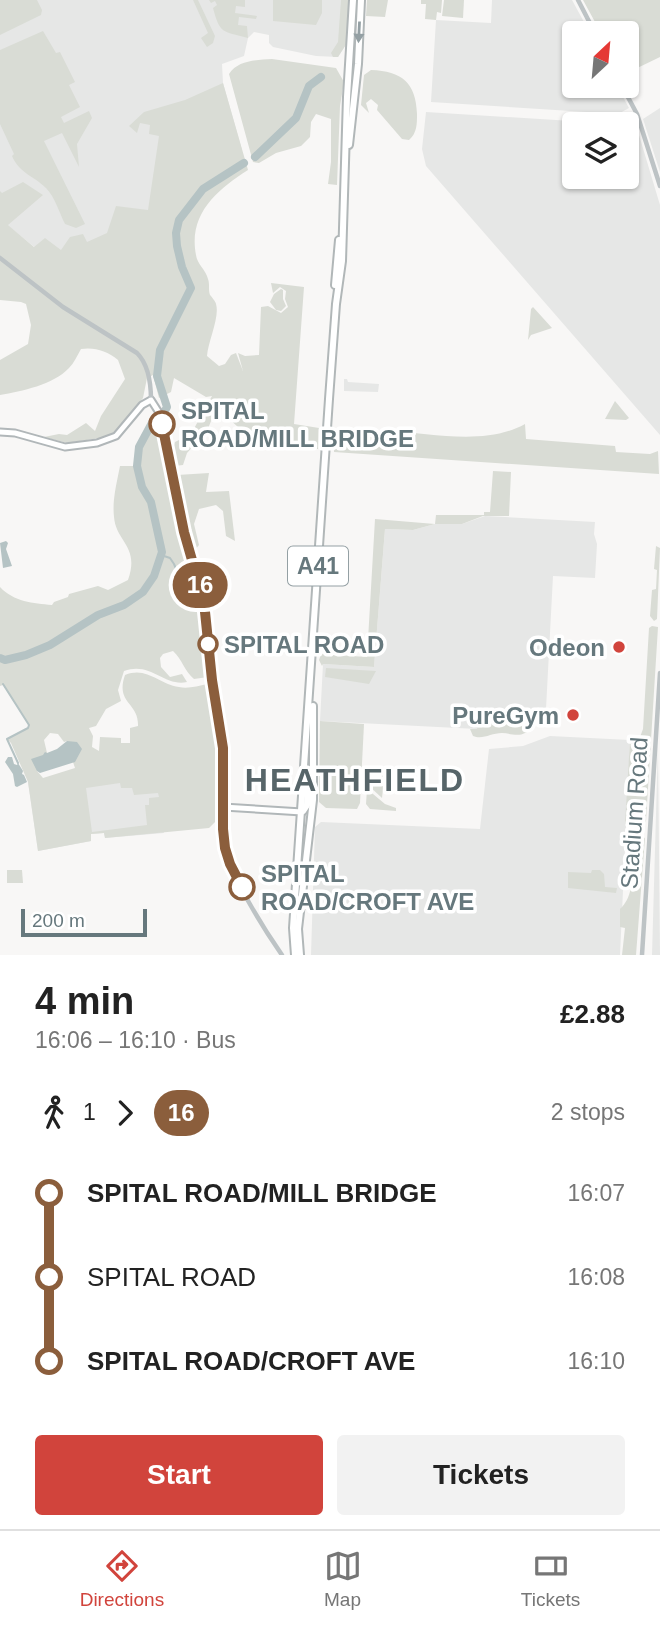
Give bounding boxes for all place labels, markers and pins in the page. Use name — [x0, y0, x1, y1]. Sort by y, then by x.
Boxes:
place label: SPITAL ROAD/MILL BRIDGE — [181, 397, 414, 452]
marker: SPITAL ROAD/MILL BRIDGE — [149, 411, 175, 437]
place label: SPITAL ROAD — [224, 631, 384, 658]
marker: SPITAL ROAD — [198, 634, 218, 654]
place label: Odeon — [529, 634, 605, 661]
marker: Odeon — [611, 639, 627, 655]
place label: PureGym — [452, 702, 559, 729]
marker: PureGym — [565, 707, 581, 723]
place label: SPITAL ROAD/CROFT AVE — [261, 860, 474, 915]
marker: SPITAL ROAD/CROFT AVE — [229, 874, 255, 900]

